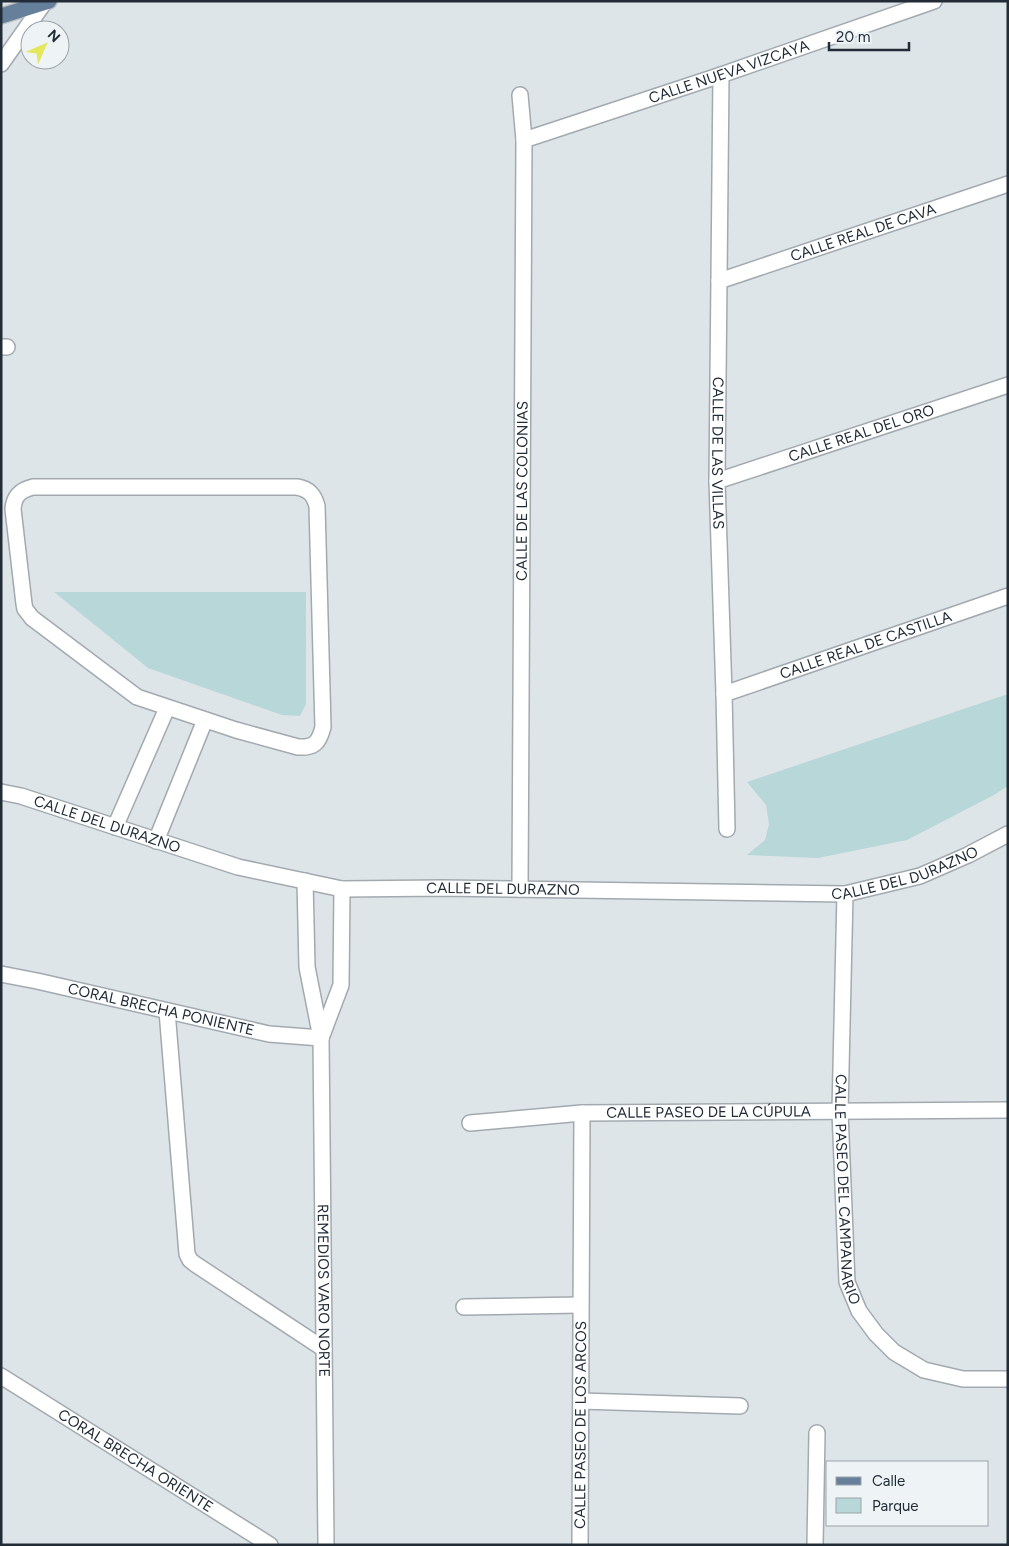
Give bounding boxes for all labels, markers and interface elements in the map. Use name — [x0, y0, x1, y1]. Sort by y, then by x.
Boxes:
north arrow — [20, 20, 70, 70]
scale bar — [829, 20, 909, 52]
text: N — [44, 26, 64, 46]
text: 20 m — [836, 28, 870, 46]
street label: CALLE NUEVA VIZCAYA — [646, 36, 811, 107]
street label: CALLE REAL DE CAVA — [788, 200, 938, 265]
street label: CALLE DE LAS VILLAS — [708, 377, 728, 530]
street label: CALLE DE LAS COLONIAS — [513, 401, 532, 581]
street label: CALLE REAL DEL ORO — [786, 401, 937, 466]
street label: CALLE REAL DE CASTILLA — [778, 607, 954, 683]
street label: CALLE DEL DURAZNO — [31, 792, 183, 857]
street label: CALLE DEL DURAZNO — [831, 842, 981, 903]
street label: CALLE DEL DURAZNO — [426, 879, 580, 899]
street label: CORAL BRECHA PONIENTE — [66, 979, 256, 1039]
street label: CALLE PASEO DEL CAMPANARIO — [831, 1074, 864, 1307]
street label: CALLE PASEO DE LA CÚPULA — [606, 1102, 811, 1122]
street label: REMEDIOS VARO NORTE — [314, 1204, 333, 1377]
street label: CALLE PASEO DE LOS ARCOS — [571, 1321, 590, 1529]
street label: CORAL BRECHA ORIENTE — [55, 1405, 217, 1516]
legend — [826, 1461, 989, 1526]
text: Calle — [872, 1472, 905, 1490]
text: Parque — [872, 1497, 919, 1515]

